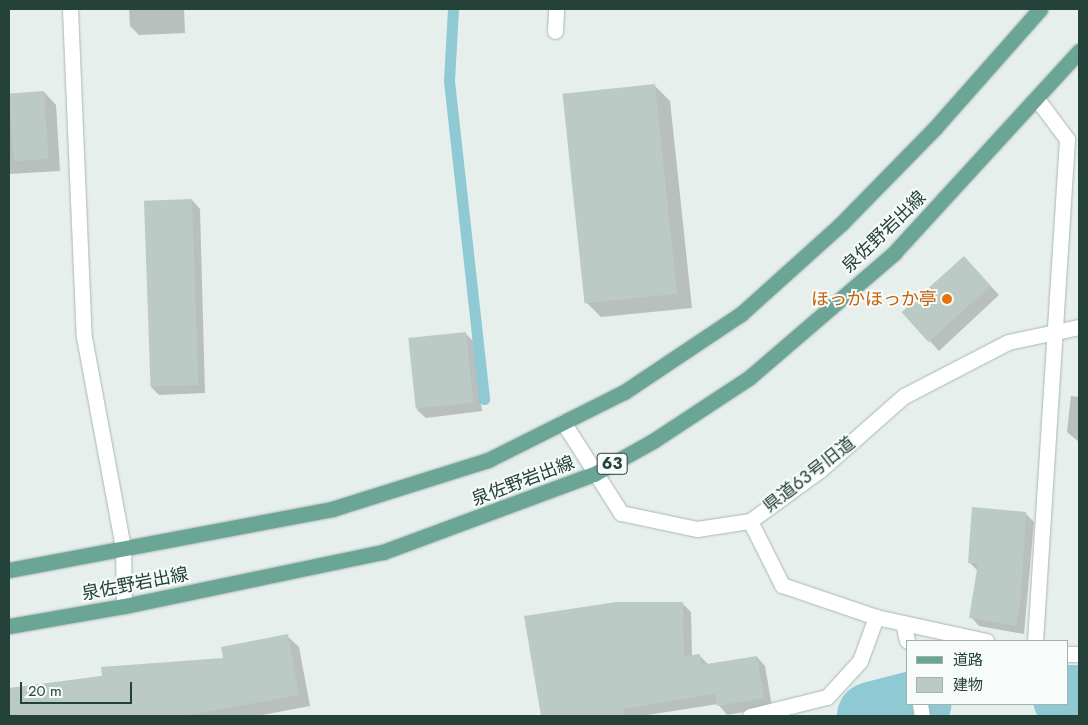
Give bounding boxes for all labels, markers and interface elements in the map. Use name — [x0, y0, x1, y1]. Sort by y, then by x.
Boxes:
street label: 泉佐野岩出線 — [838, 187, 930, 277]
place label: ほっかほっか亭 — [811, 288, 937, 310]
marker: ほっかほっか亭 — [941, 293, 953, 305]
street label: 県道63号旧道 — [759, 433, 859, 517]
road number: 63 — [596, 450, 628, 478]
street label: 泉佐野岩出線 — [469, 452, 577, 510]
street label: 泉佐野岩出線 — [80, 563, 190, 605]
legend — [906, 640, 1068, 705]
text: 道路 — [953, 649, 983, 671]
scale bar — [22, 672, 135, 704]
text: 建物 — [953, 674, 983, 696]
text: 20 m — [28, 680, 62, 702]

